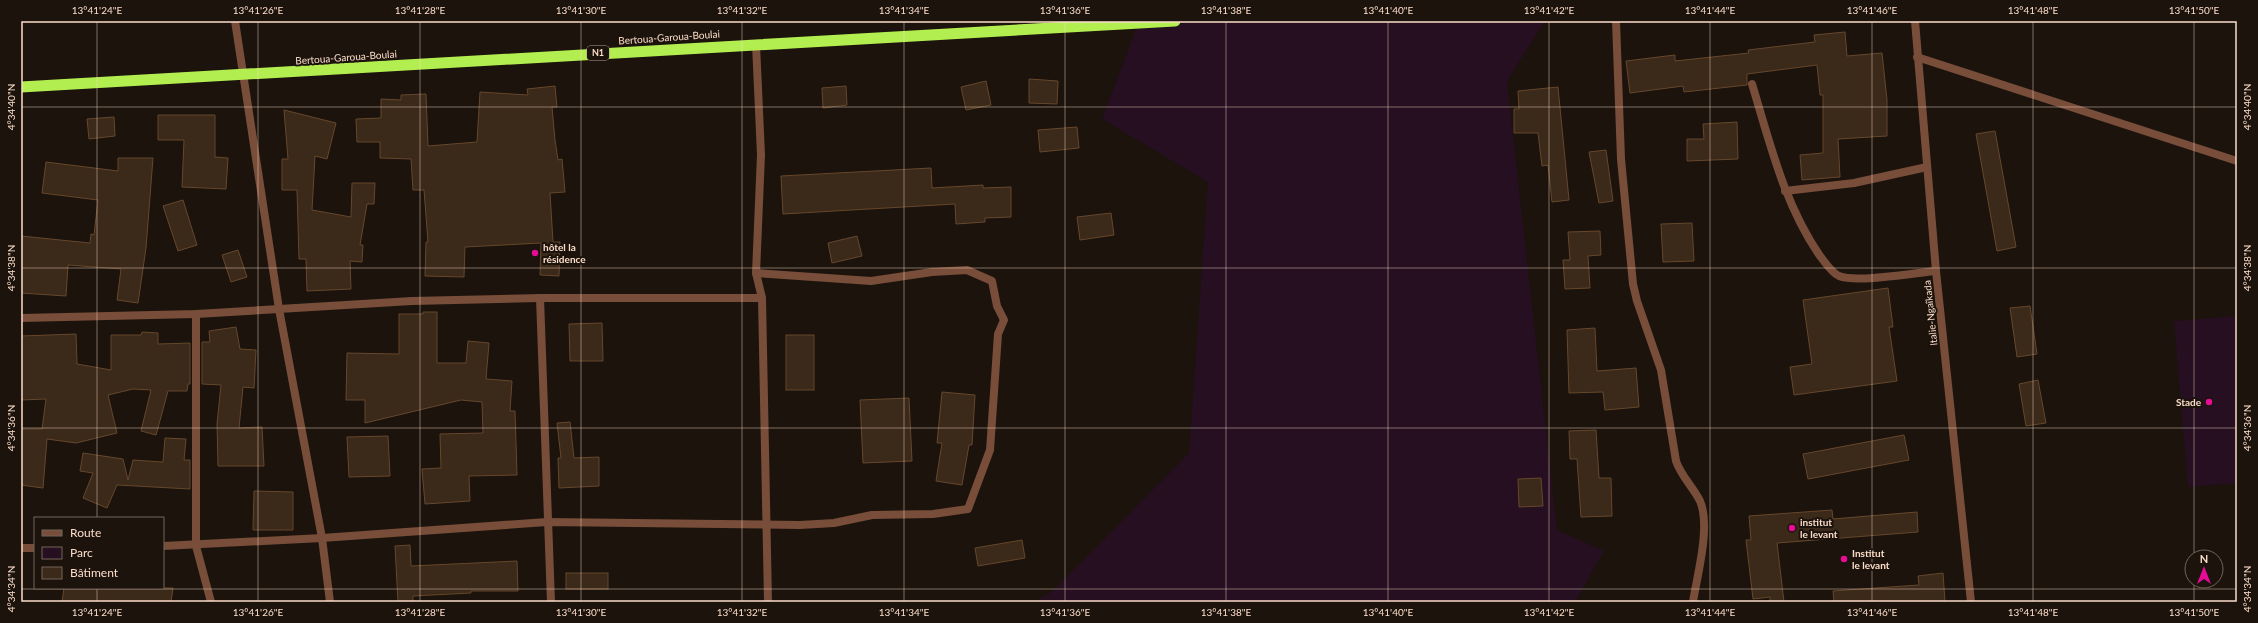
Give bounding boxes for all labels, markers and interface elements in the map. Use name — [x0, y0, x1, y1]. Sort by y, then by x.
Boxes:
text: 13°41'24"E — [72, 4, 122, 16]
text: 13°41'26"E — [233, 4, 283, 16]
text: 13°41'28"E — [395, 4, 445, 16]
text: 13°41'30"E — [556, 4, 606, 16]
text: 13°41'32"E — [717, 4, 767, 16]
text: 13°41'34"E — [879, 4, 929, 16]
text: 13°41'36"E — [1040, 4, 1090, 16]
text: 13°41'38"E — [1201, 4, 1251, 16]
text: 13°41'40"E — [1363, 4, 1413, 16]
text: 13°41'42"E — [1524, 4, 1574, 16]
text: 13°41'44"E — [1685, 4, 1735, 16]
text: 13°41'46"E — [1847, 4, 1897, 16]
text: 13°41'48"E — [2008, 4, 2058, 16]
text: 13°41'50"E — [2169, 4, 2219, 16]
street label: Bertoua-Garoua-Boulai — [618, 27, 720, 47]
road number: N1 — [587, 46, 609, 60]
street label: Bertoua-Garoua-Boulai — [295, 47, 397, 67]
text: 4°34'40"N — [5, 84, 17, 130]
text: 4°34'40"N — [2241, 84, 2253, 130]
place label: hôtel la résidence — [543, 241, 586, 265]
text: 4°34'38"N — [5, 245, 17, 291]
text: 4°34'38"N — [2241, 245, 2253, 291]
marker: hôtel la résidence — [530, 248, 540, 258]
street label: Italie-Ngaîkada — [1921, 280, 1939, 346]
place label: Stade — [2176, 396, 2202, 408]
marker: Stade — [2204, 397, 2214, 407]
text: 4°34'36"N — [5, 405, 17, 451]
text: 4°34'36"N — [2241, 405, 2253, 451]
place label: institut le levant — [1800, 516, 1838, 540]
legend — [34, 517, 164, 589]
marker: institut le levant — [1787, 523, 1797, 533]
text: Route — [70, 525, 101, 540]
text: Parc — [70, 545, 93, 560]
place label: Institut le levant — [1852, 547, 1890, 571]
north arrow — [2184, 549, 2224, 589]
text: N — [2200, 552, 2208, 565]
marker: Institut le levant — [1839, 554, 1849, 564]
text: Bâtiment — [70, 565, 119, 580]
text: 4°34'34"N — [5, 566, 17, 612]
text: 4°34'34"N — [2241, 566, 2253, 612]
text: 13°41'24"E — [72, 606, 122, 618]
text: 13°41'26"E — [233, 606, 283, 618]
text: 13°41'28"E — [395, 606, 445, 618]
text: 13°41'30"E — [556, 606, 606, 618]
text: 13°41'32"E — [717, 606, 767, 618]
text: 13°41'34"E — [879, 606, 929, 618]
text: 13°41'36"E — [1040, 606, 1090, 618]
text: 13°41'38"E — [1201, 606, 1251, 618]
text: 13°41'40"E — [1363, 606, 1413, 618]
text: 13°41'42"E — [1524, 606, 1574, 618]
text: 13°41'44"E — [1685, 606, 1735, 618]
text: 13°41'46"E — [1847, 606, 1897, 618]
text: 13°41'48"E — [2008, 606, 2058, 618]
text: 13°41'50"E — [2169, 606, 2219, 618]

